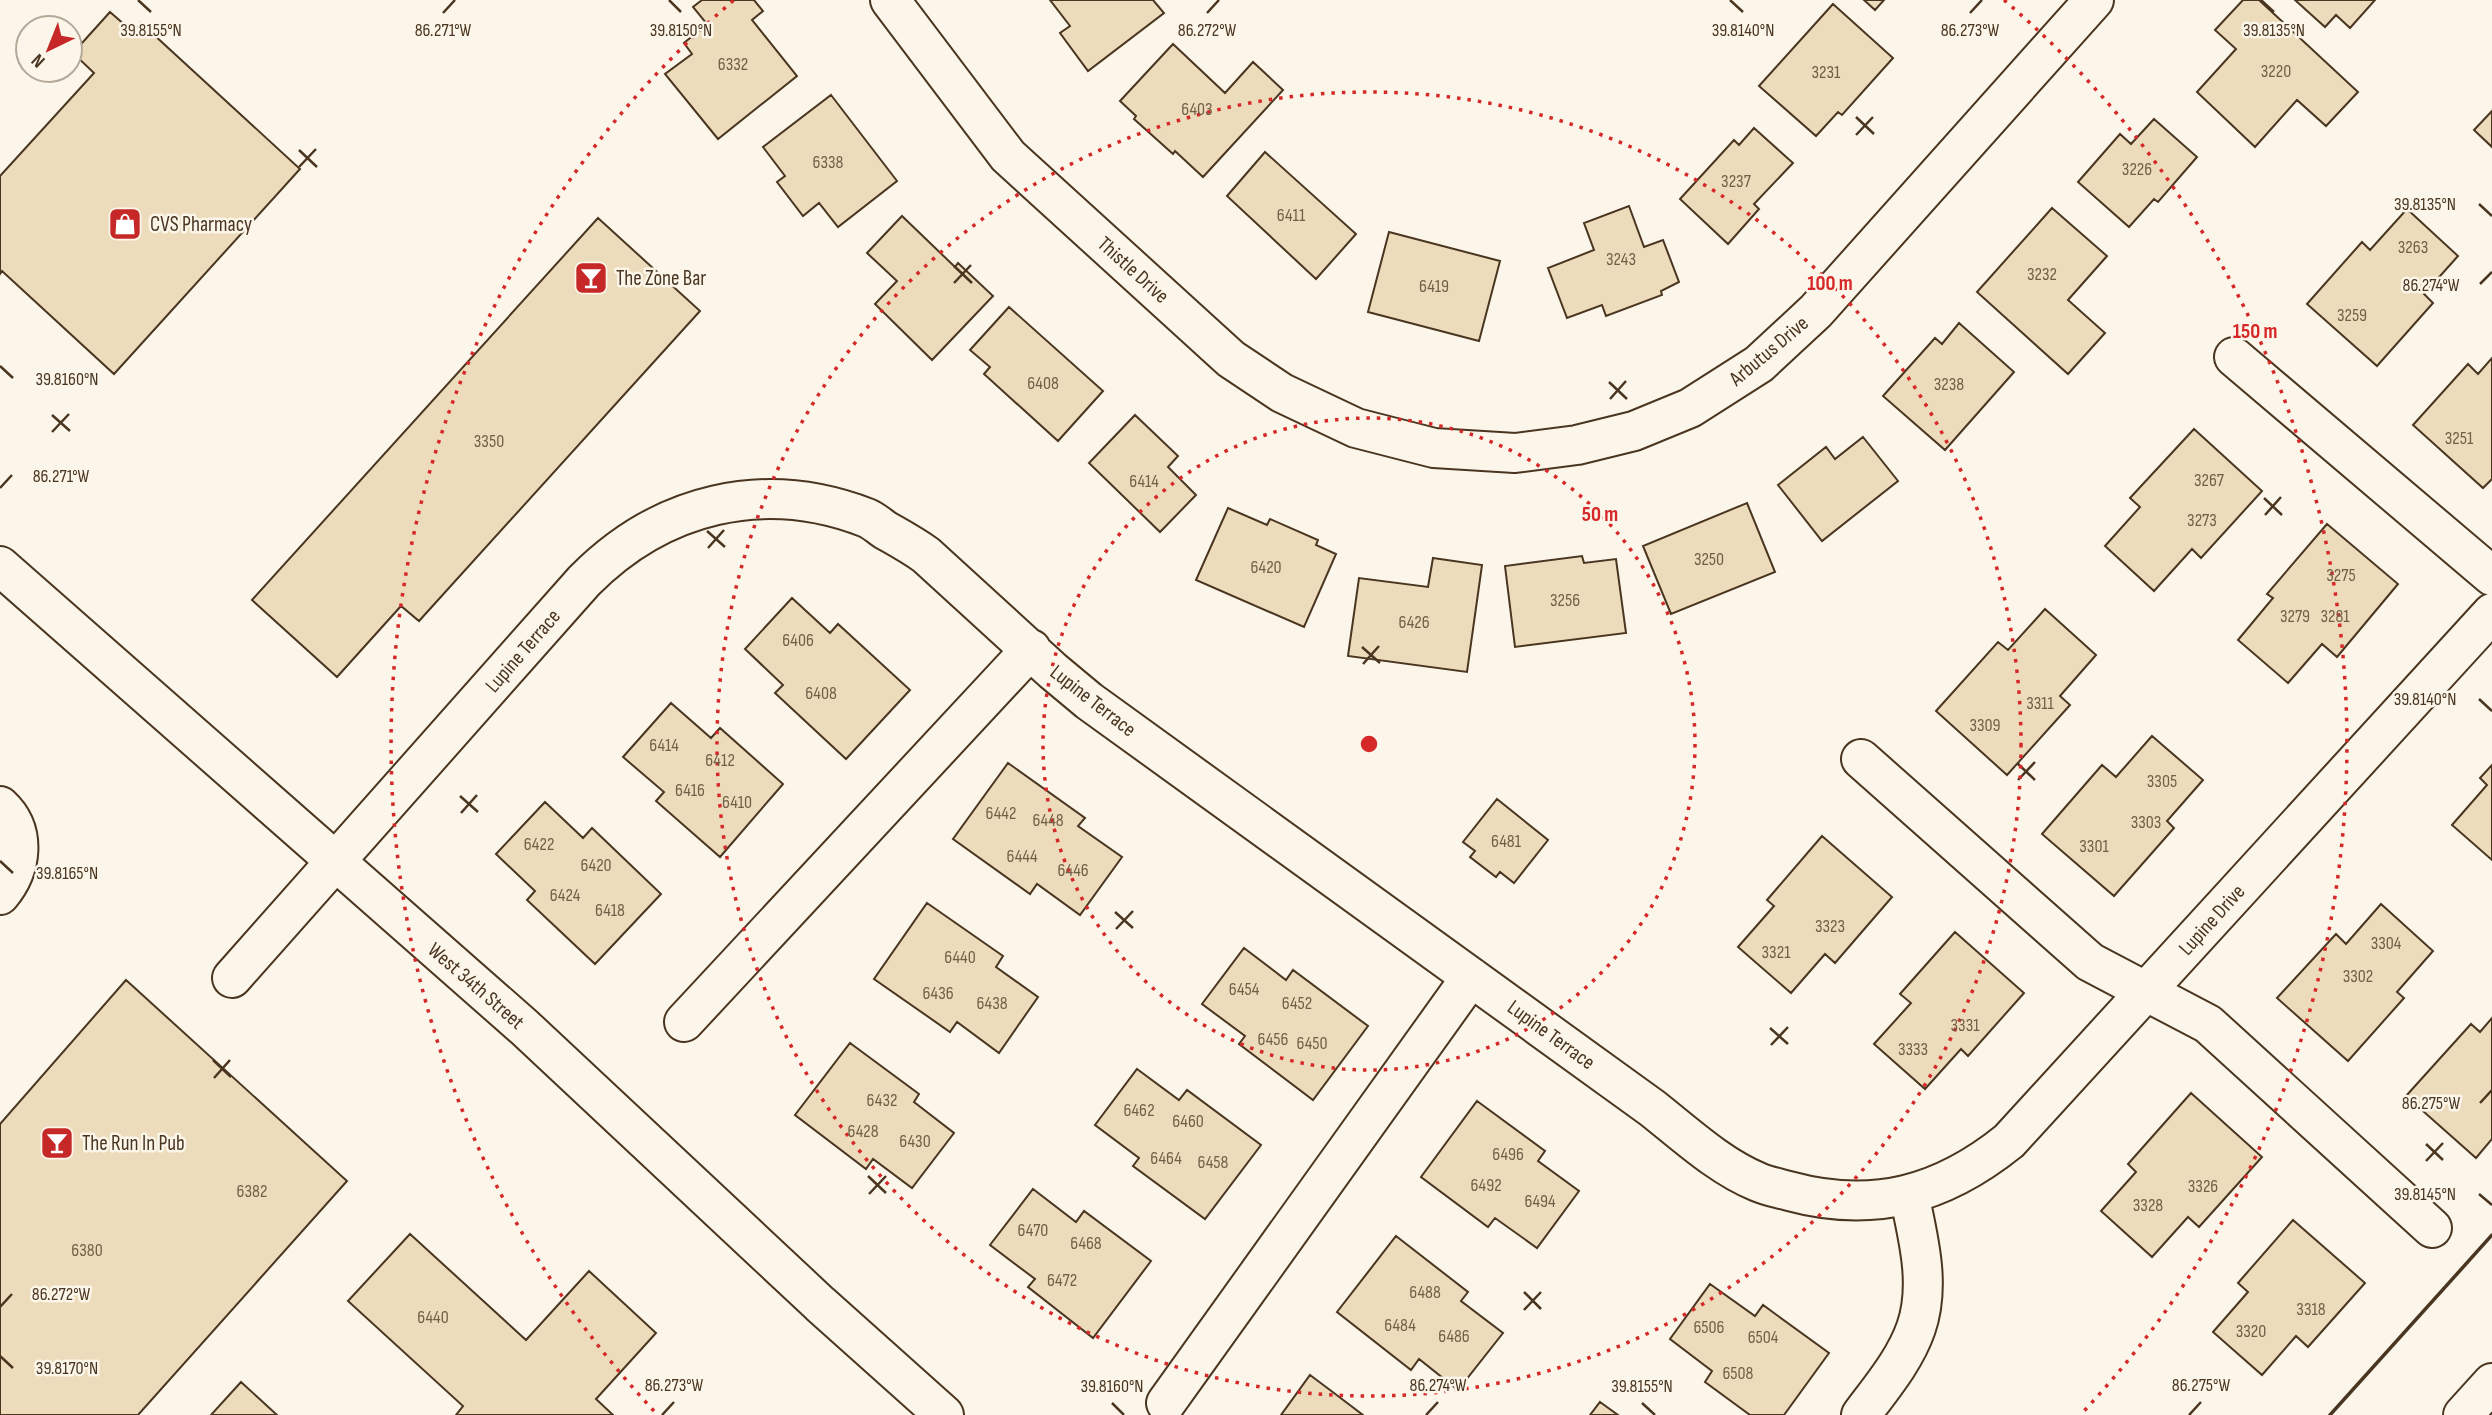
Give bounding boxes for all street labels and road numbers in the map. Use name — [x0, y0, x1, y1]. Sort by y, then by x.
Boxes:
street label: Thistle Drive — [1092, 231, 1174, 309]
street label: Arbutus Drive — [1724, 311, 1814, 392]
street label: Lupine Terrace — [480, 604, 566, 698]
street label: Lupine Terrace — [1045, 660, 1141, 742]
street label: Lupine Drive — [2174, 879, 2250, 961]
street label: West 34th Street — [423, 937, 529, 1035]
street label: Lupine Terrace — [1502, 995, 1600, 1075]

